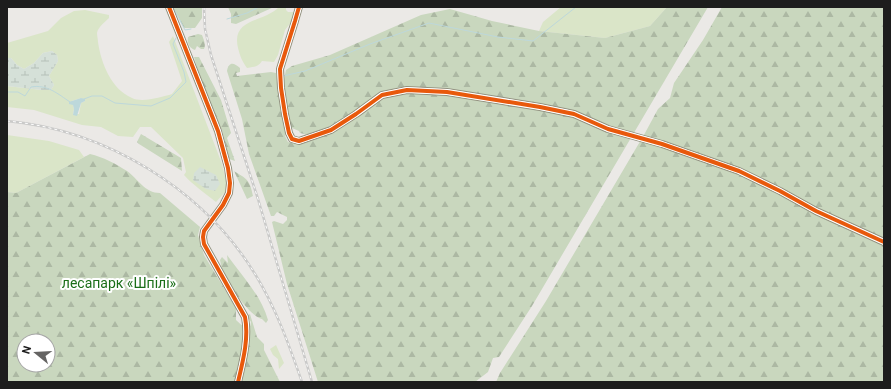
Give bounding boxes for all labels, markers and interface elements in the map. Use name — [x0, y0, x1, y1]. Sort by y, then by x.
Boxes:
park label: лесапарк «Шпілі» — [62, 275, 177, 291]
north arrow — [16, 333, 56, 373]
text: N — [20, 344, 34, 356]

